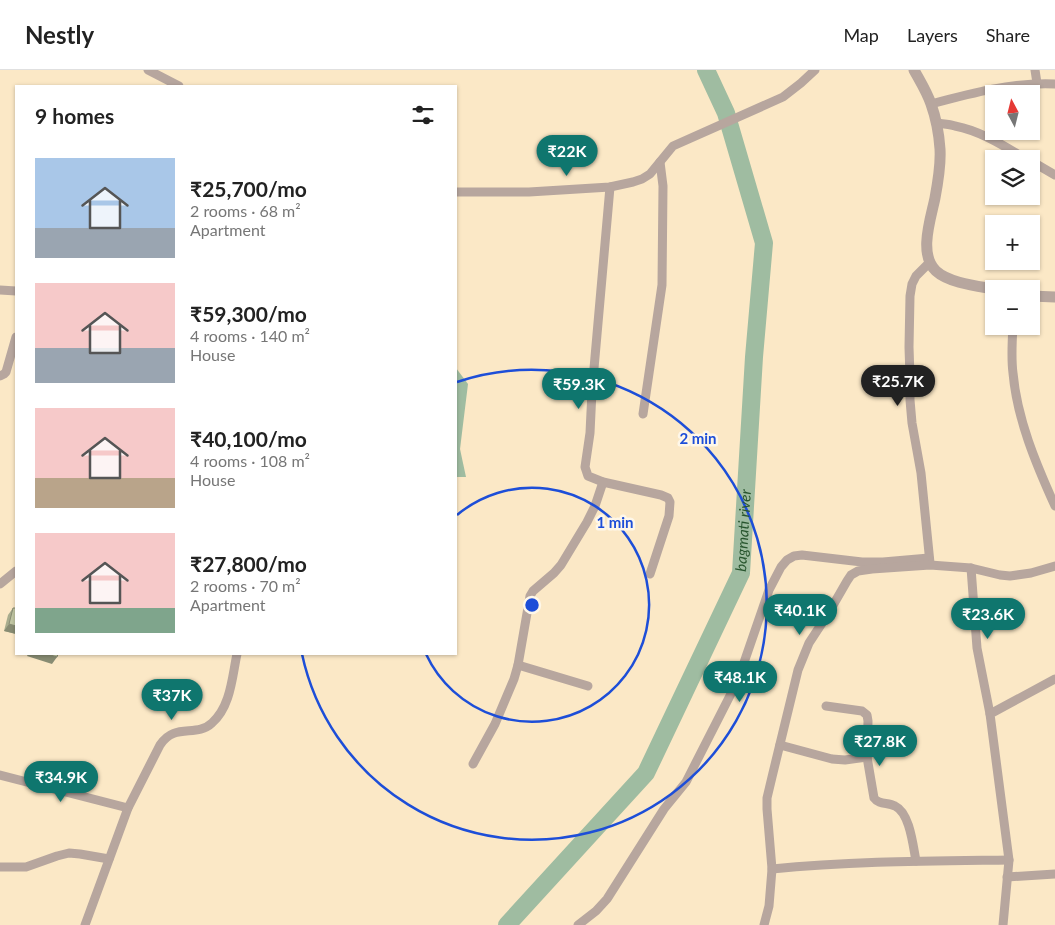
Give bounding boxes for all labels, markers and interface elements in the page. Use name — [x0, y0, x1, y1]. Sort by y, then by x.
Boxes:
text: Nestly — [25, 20, 94, 49]
text: Map — [843, 24, 879, 46]
text: Layers — [907, 24, 958, 46]
text: Share — [986, 24, 1030, 46]
north arrow — [985, 85, 1040, 140]
map controls — [985, 85, 1040, 335]
icon: filters — [409, 101, 437, 129]
text: 9 homes — [35, 103, 114, 128]
pin: ₹22K — [537, 134, 597, 177]
text: ₹22K — [548, 141, 586, 160]
button: layers — [985, 150, 1040, 205]
text: ₹25,700/mo — [190, 176, 307, 201]
icon: home — [75, 178, 135, 238]
text: 2 rooms · 68 m² — [190, 201, 301, 220]
button: + — [985, 215, 1040, 270]
text: Apartment — [190, 220, 265, 239]
button: − — [985, 280, 1040, 335]
text: ₹59,300/mo — [190, 301, 307, 326]
icon: home — [75, 303, 135, 363]
text: 4 rooms · 140 m² — [190, 326, 310, 345]
text: House — [190, 345, 235, 364]
pin: ₹25.7K — [857, 364, 939, 407]
pin: ₹59.3K — [538, 368, 620, 410]
text: ₹25.7K — [872, 371, 924, 390]
text: ₹59.3K — [553, 374, 605, 393]
text: ₹40,100/mo — [190, 426, 307, 451]
icon: home — [75, 428, 135, 488]
text: 2 min — [679, 429, 717, 447]
text: 4 rooms · 108 m² — [190, 451, 310, 470]
text: House — [190, 470, 235, 489]
water label: bagmati river — [731, 488, 754, 572]
text: 1 min — [596, 513, 634, 531]
text: ₹27,800/mo — [190, 551, 307, 576]
icon: home — [75, 553, 135, 613]
text: 2 rooms · 70 m² — [190, 576, 301, 595]
pin: ₹40.1K — [759, 594, 841, 636]
text: Apartment — [190, 595, 265, 614]
centre of rings — [523, 596, 541, 614]
pin: ₹23.6K — [947, 598, 1029, 640]
text: ₹40.1K — [774, 600, 826, 619]
text: ₹23.6K — [962, 604, 1014, 623]
pin: ₹48.1K — [699, 660, 781, 703]
text: ₹48.1K — [714, 667, 766, 686]
pin: ₹37K — [142, 678, 202, 721]
text: ₹37K — [153, 685, 191, 704]
pin: ₹27.8K — [839, 724, 921, 767]
text: ₹27.8K — [854, 731, 906, 750]
pin: ₹34.9K — [20, 760, 102, 803]
text: ₹34.9K — [35, 767, 87, 786]

